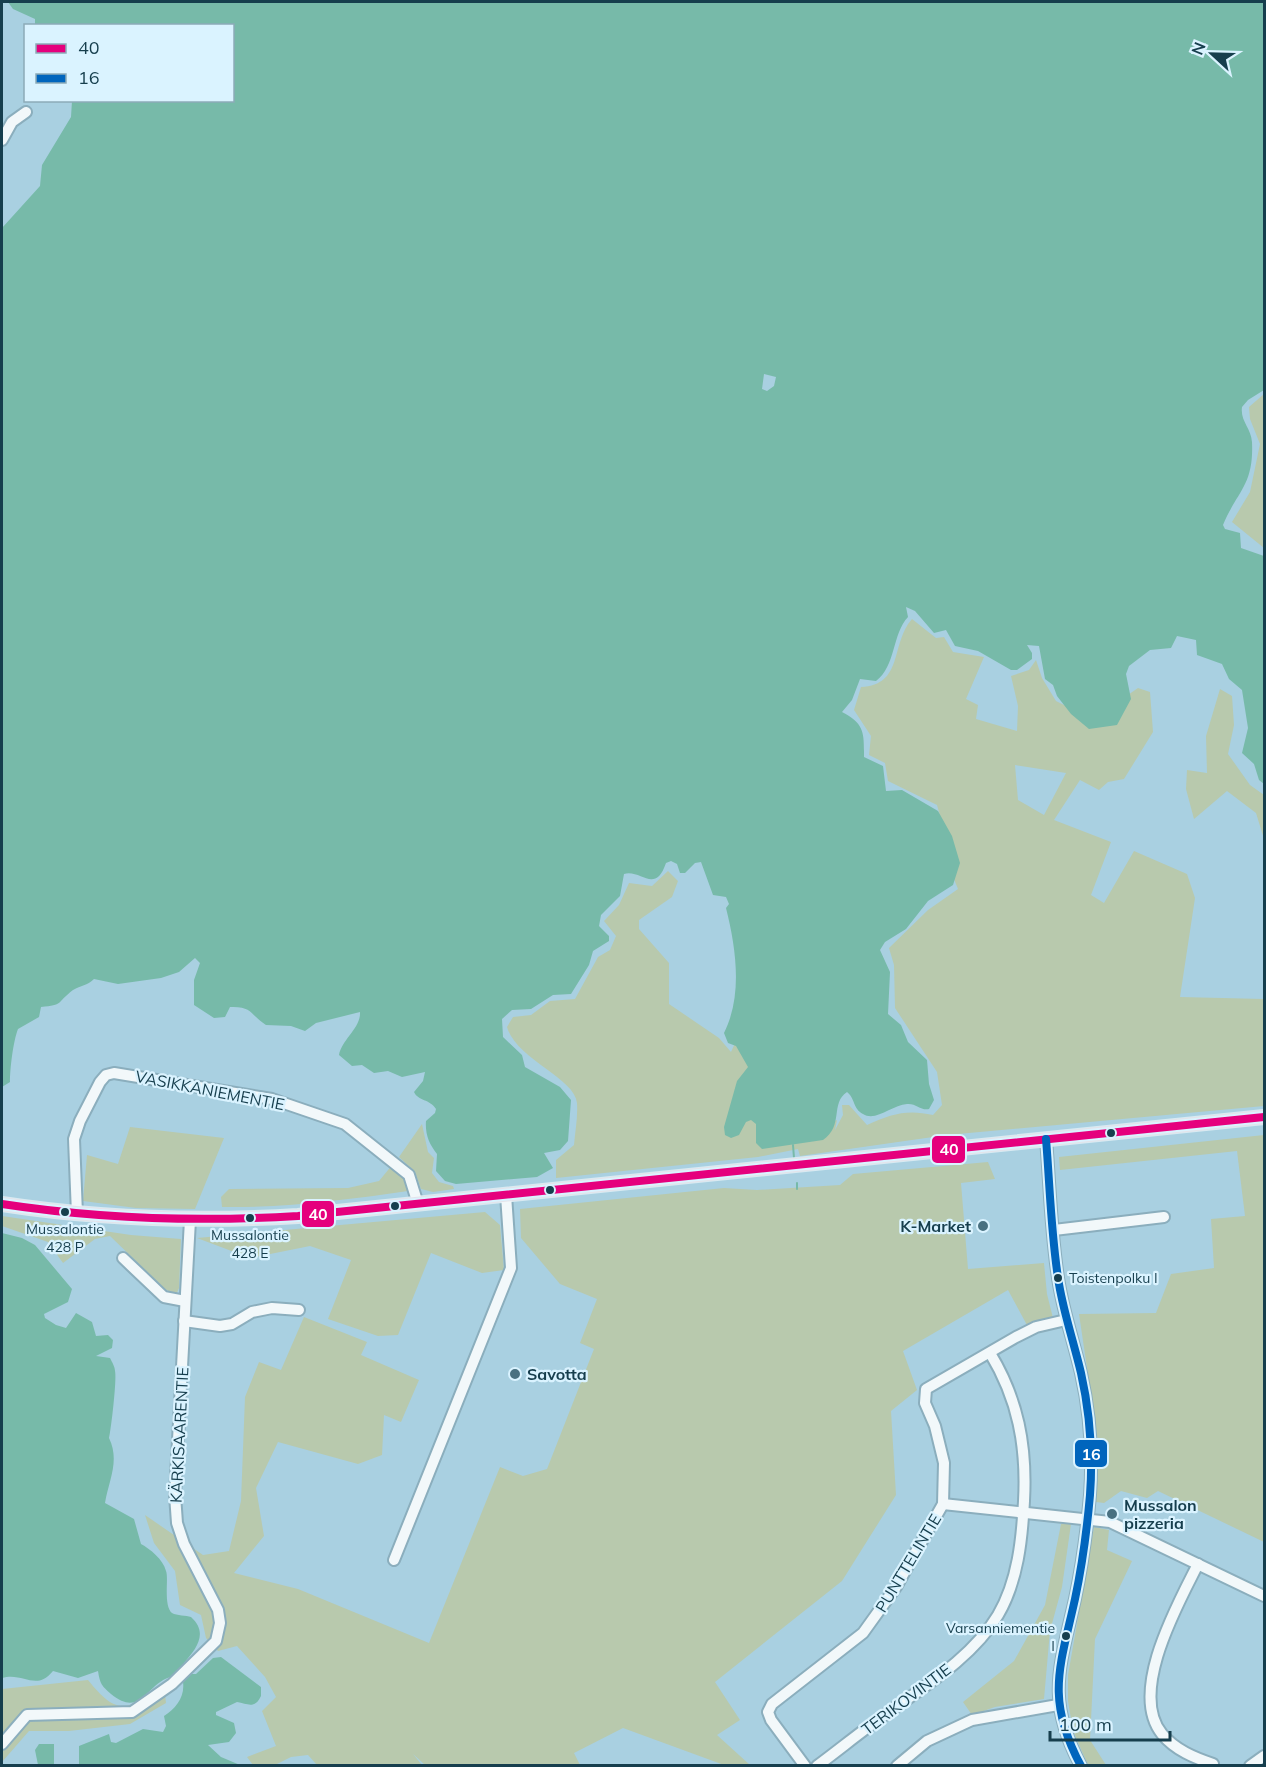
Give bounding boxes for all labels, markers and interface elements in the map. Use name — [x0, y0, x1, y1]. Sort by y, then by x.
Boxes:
legend — [24, 24, 234, 102]
north arrow — [1182, 24, 1242, 84]
text: 40 — [78, 36, 100, 59]
text: N — [1187, 39, 1210, 58]
text: 16 — [78, 66, 100, 89]
street label: VASIKKANIEMENTIE — [134, 1066, 286, 1114]
unlabelled marker — [1105, 1127, 1117, 1139]
line badge: 40 — [931, 1135, 966, 1164]
text: 40 — [939, 1139, 959, 1159]
unlabelled marker — [544, 1184, 556, 1196]
line badge: 40 — [301, 1200, 335, 1228]
unlabelled marker — [389, 1200, 401, 1212]
text: 40 — [308, 1204, 328, 1224]
marker: Mussalontie 428 P — [59, 1206, 71, 1218]
marker: Mussalontie 428 E — [244, 1212, 256, 1224]
place label: K-Market — [900, 1216, 971, 1236]
marker: K-Market — [976, 1219, 990, 1233]
place label: Mussalontie 428 P — [26, 1220, 104, 1256]
place label: Mussalontie 428 E — [211, 1226, 289, 1262]
place label: Toistenpolku I — [1069, 1269, 1158, 1287]
marker: Toistenpolku I — [1052, 1272, 1064, 1284]
place label: Savotta — [527, 1364, 587, 1384]
street label: KÄRKISAARENTIE — [165, 1367, 193, 1503]
marker: Savotta — [508, 1367, 522, 1381]
line badge: 16 — [1074, 1439, 1108, 1468]
text: 16 — [1081, 1444, 1101, 1464]
place label: Mussalon pizzeria — [1124, 1495, 1197, 1533]
marker: Mussalon pizzeria — [1105, 1507, 1119, 1521]
street label: PUNTTELINTIE — [871, 1510, 945, 1616]
place label: Varsanniementie I — [946, 1619, 1055, 1655]
marker: Varsanniementie I — [1060, 1630, 1072, 1642]
street label: TERIKOVINTIE — [857, 1659, 955, 1739]
scale bar — [1050, 1704, 1170, 1742]
text: 100 m — [1059, 1713, 1112, 1736]

